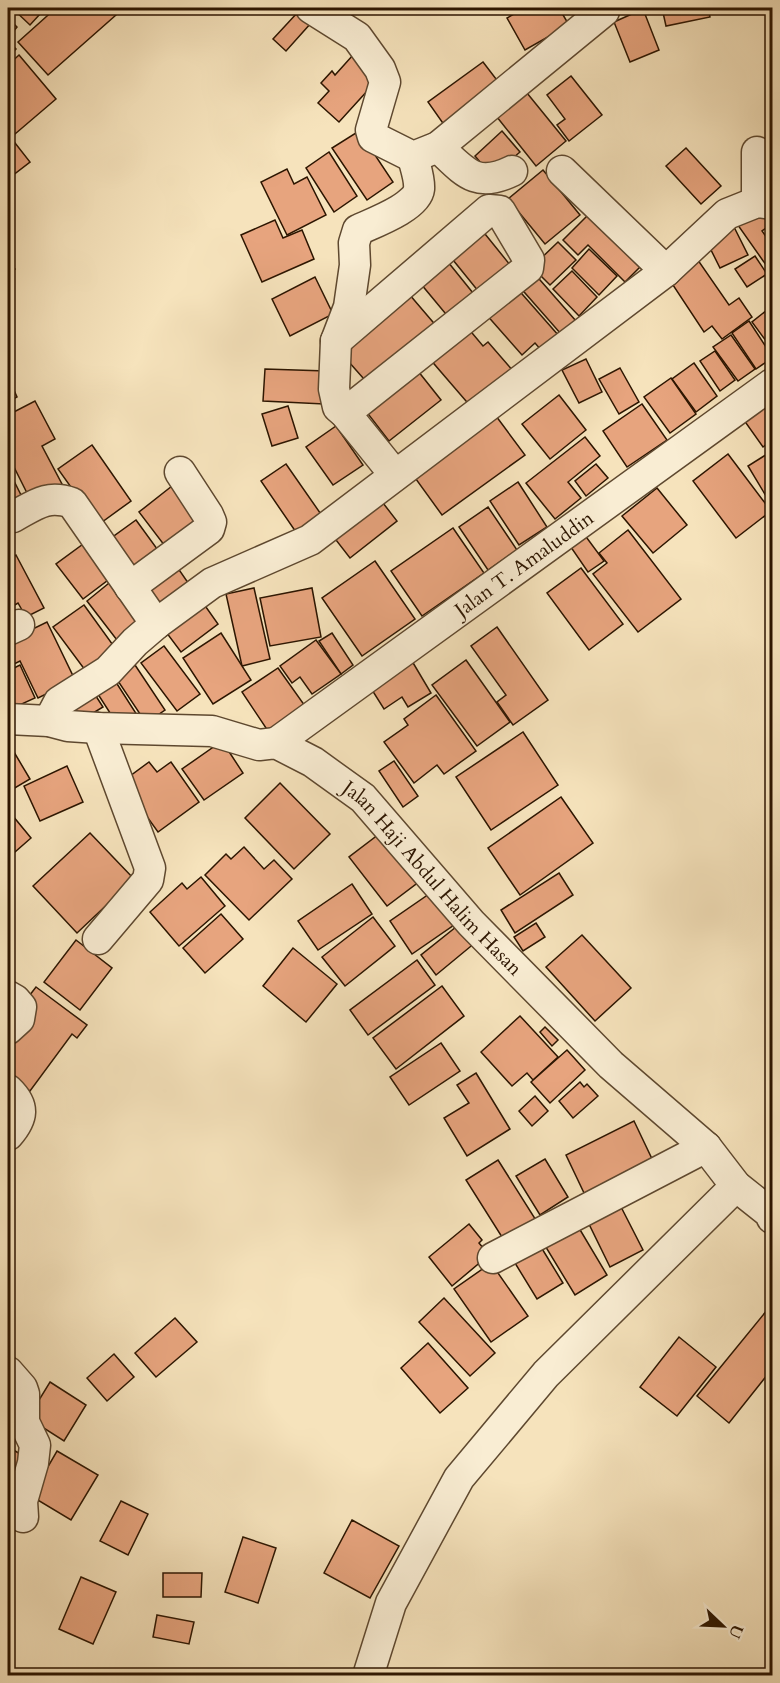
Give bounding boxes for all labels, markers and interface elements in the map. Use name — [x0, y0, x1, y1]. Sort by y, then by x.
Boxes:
street label: Jalan T. Amaluddin — [447, 504, 600, 625]
street label: Jalan Haji Abdul Halim Hasan — [335, 773, 529, 982]
north arrow — [693, 1596, 753, 1656]
text: U — [723, 1621, 749, 1642]

